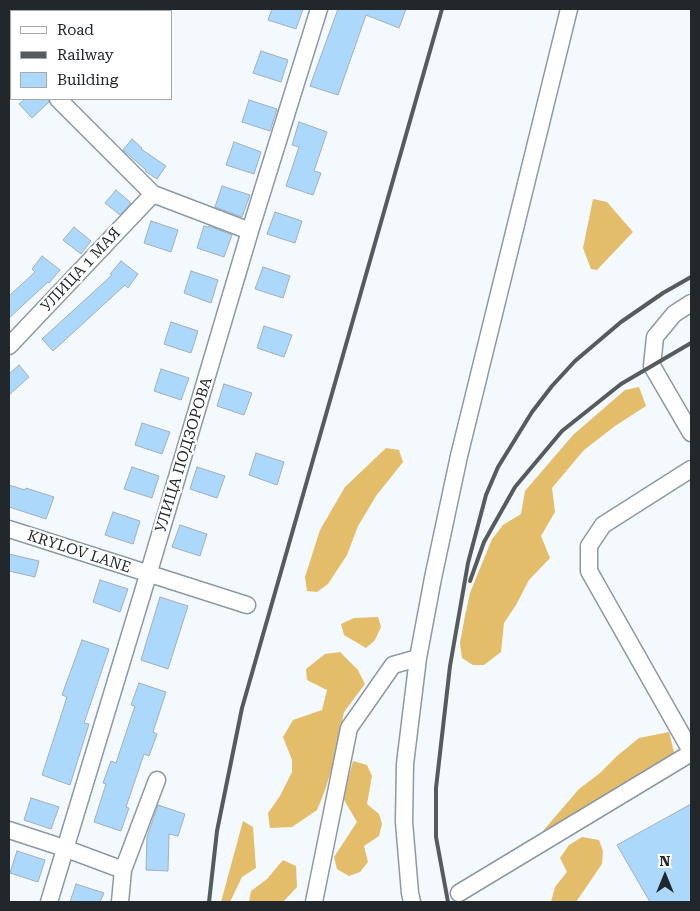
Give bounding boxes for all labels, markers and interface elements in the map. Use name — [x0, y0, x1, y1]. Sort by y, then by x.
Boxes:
legend — [10, 10, 172, 100]
text: Road — [57, 21, 94, 39]
text: Railway — [57, 46, 114, 64]
text: Building — [57, 71, 118, 89]
street label: УЛИЦА 1 МАЯ — [38, 224, 124, 316]
street label: УЛИЦА ПОДЗОРОВА — [152, 375, 216, 535]
street label: KRYLOV LANE — [25, 527, 133, 577]
north arrow — [640, 851, 690, 901]
text: N — [660, 853, 670, 869]

